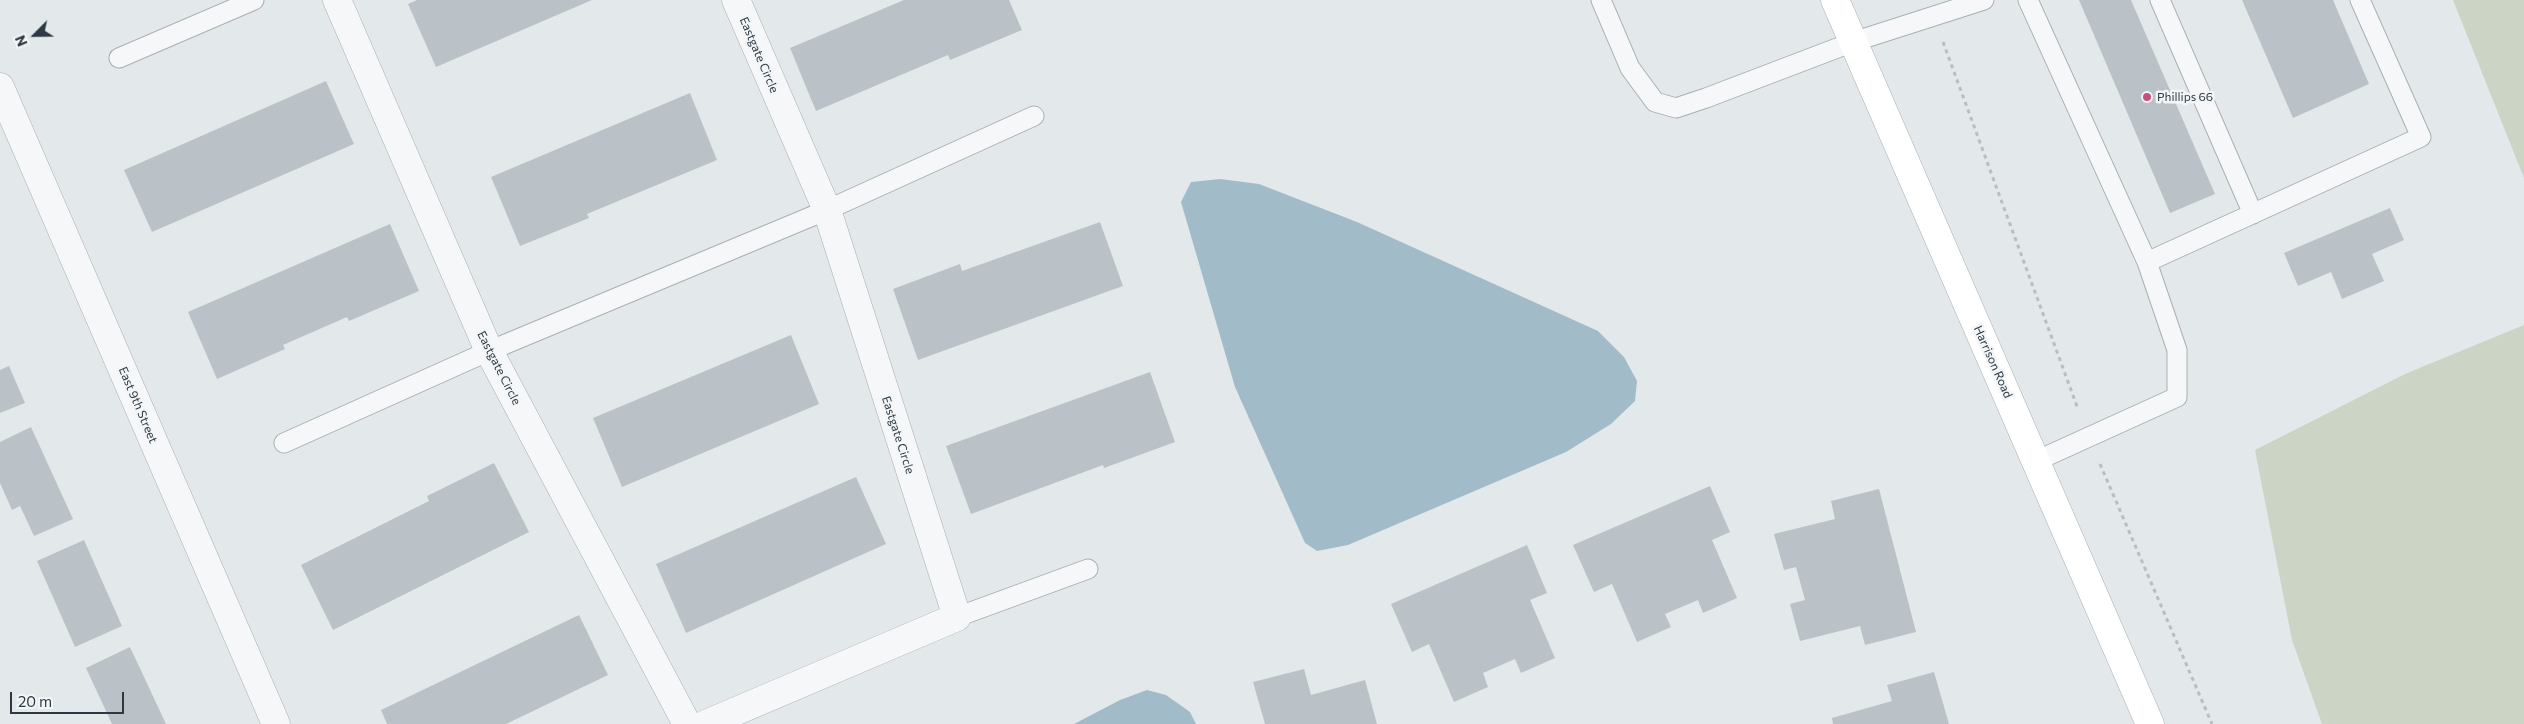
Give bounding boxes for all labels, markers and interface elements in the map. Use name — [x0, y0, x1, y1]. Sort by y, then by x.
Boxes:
north arrow — [10, 10, 60, 60]
street label: Eastgate Circle — [737, 15, 781, 95]
text: N — [11, 33, 31, 49]
place label: Phillips 66 — [2157, 90, 2213, 104]
marker: Phillips 66 — [2141, 91, 2153, 103]
street label: Harrison Road — [1971, 324, 2015, 400]
street label: Eastgate Circle — [474, 329, 524, 407]
street label: East 9th Street — [115, 365, 161, 445]
street label: Eastgate Circle — [879, 394, 917, 476]
scale bar — [12, 682, 126, 714]
text: 20 m — [18, 692, 52, 710]

